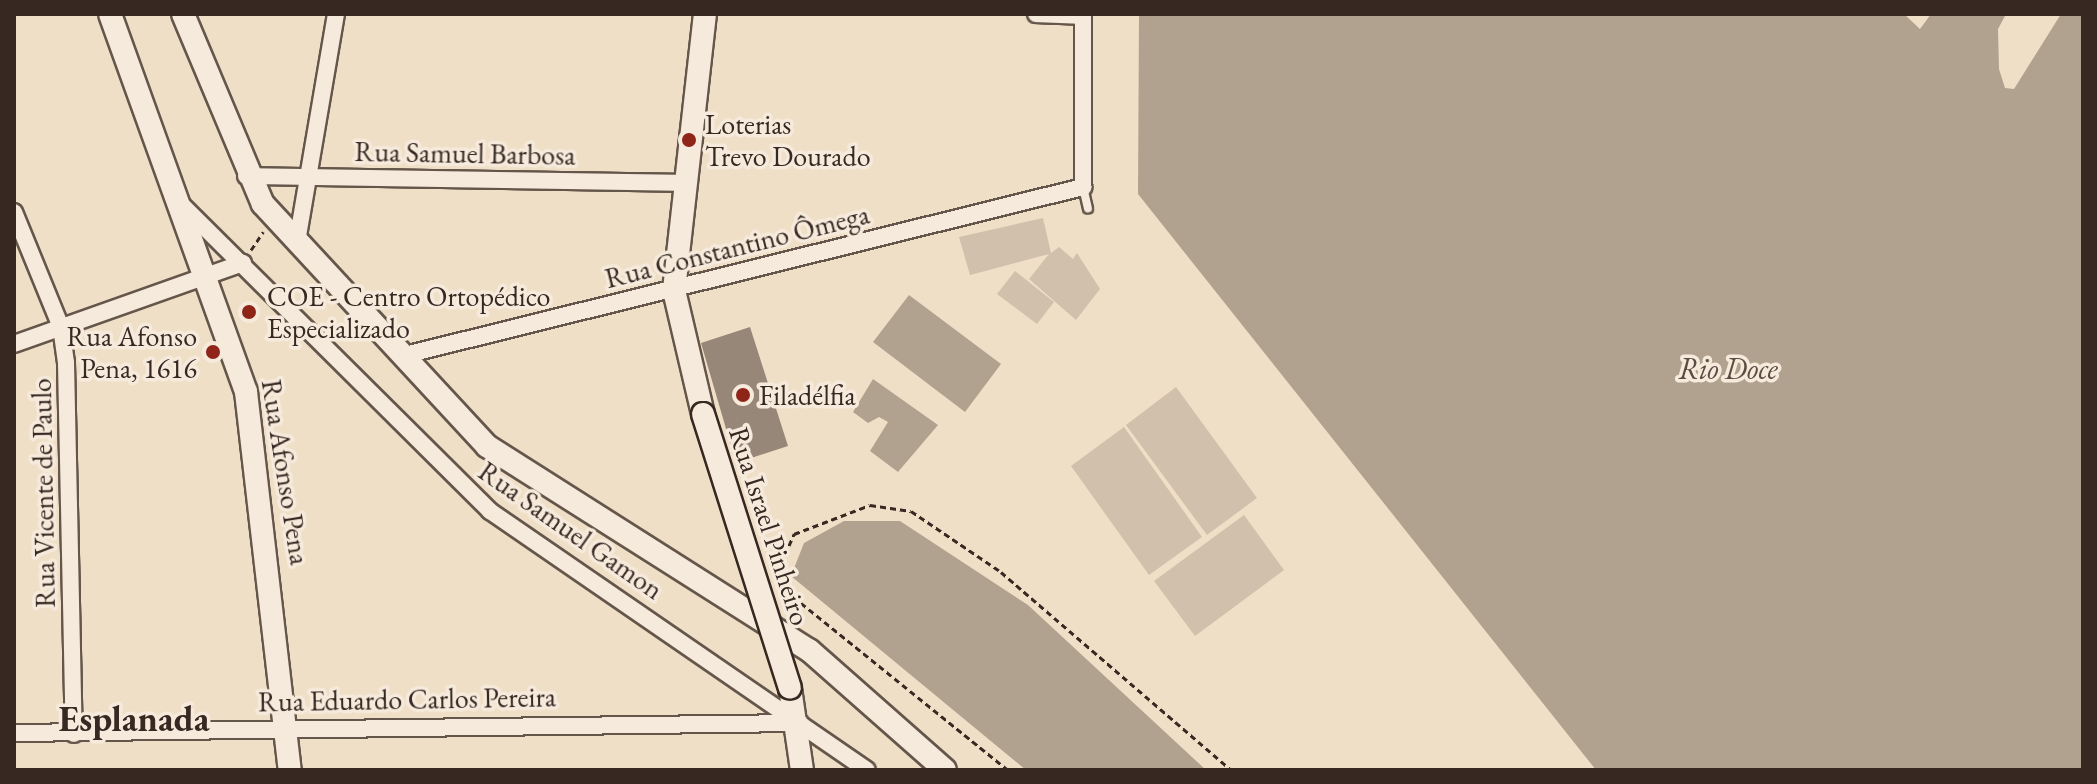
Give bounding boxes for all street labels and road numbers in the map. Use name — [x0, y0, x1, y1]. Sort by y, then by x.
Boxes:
street label: Rua Samuel Barbosa — [354, 134, 576, 172]
street label: Rua Constantino Ômega — [601, 197, 873, 295]
street label: Rua Afonso Pena — [255, 377, 317, 567]
street label: Rua Vicente de Paulo — [24, 378, 62, 608]
street label: Rua Israel Pinheiro — [722, 423, 818, 629]
street label: Rua Samuel Gamon — [472, 454, 670, 606]
street label: Rua Eduardo Carlos Pereira — [258, 680, 556, 718]

